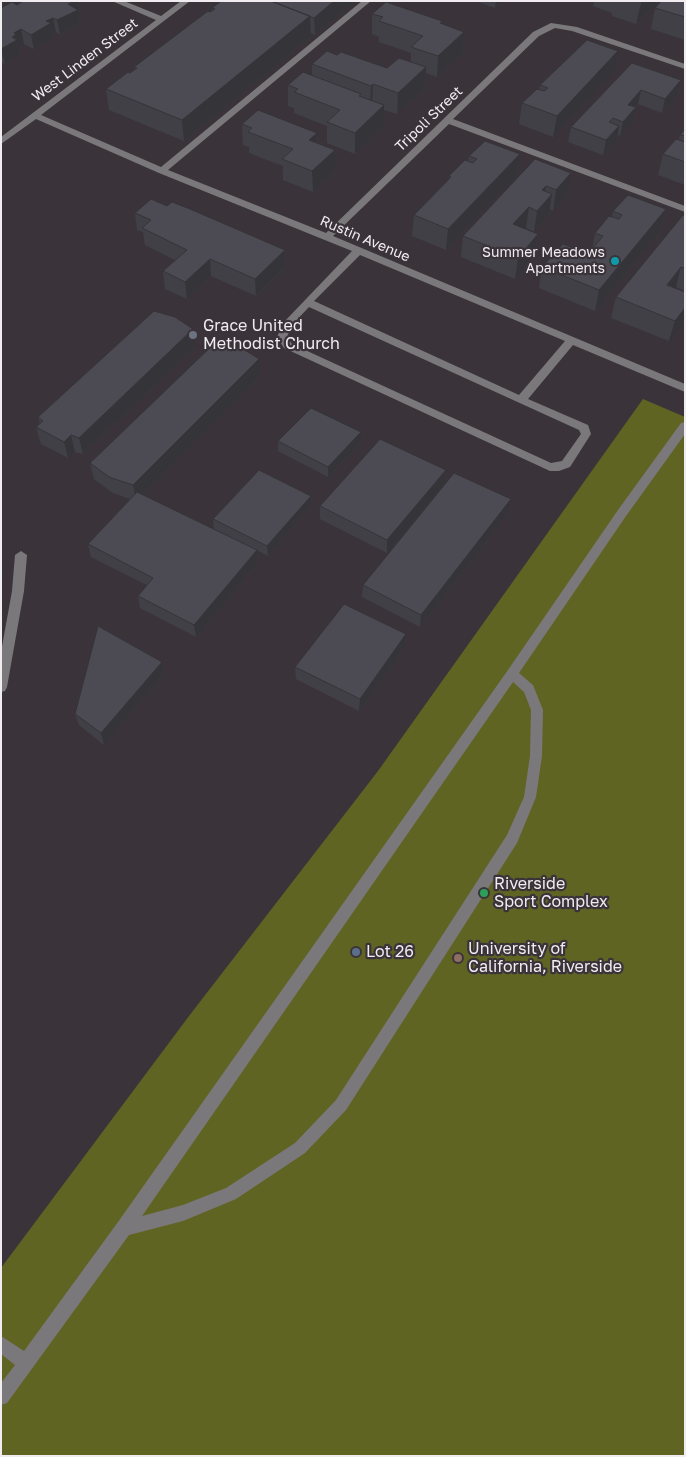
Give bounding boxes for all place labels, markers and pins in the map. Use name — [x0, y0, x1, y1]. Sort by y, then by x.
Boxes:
place label: Summer Meadows Apartments — [482, 245, 605, 278]
marker: Summer Meadows Apartments — [609, 255, 621, 267]
place label: Grace United Methodist Church — [203, 316, 340, 354]
marker: Grace United Methodist Church — [187, 329, 199, 341]
place label: Riverside Sport Complex — [494, 874, 608, 912]
marker: Riverside Sport Complex — [478, 887, 490, 899]
place label: University of California, Riverside — [468, 939, 622, 977]
place label: Lot 26 — [366, 942, 414, 962]
marker: Lot 26 — [350, 946, 362, 958]
marker: University of California, Riverside — [452, 952, 464, 964]

